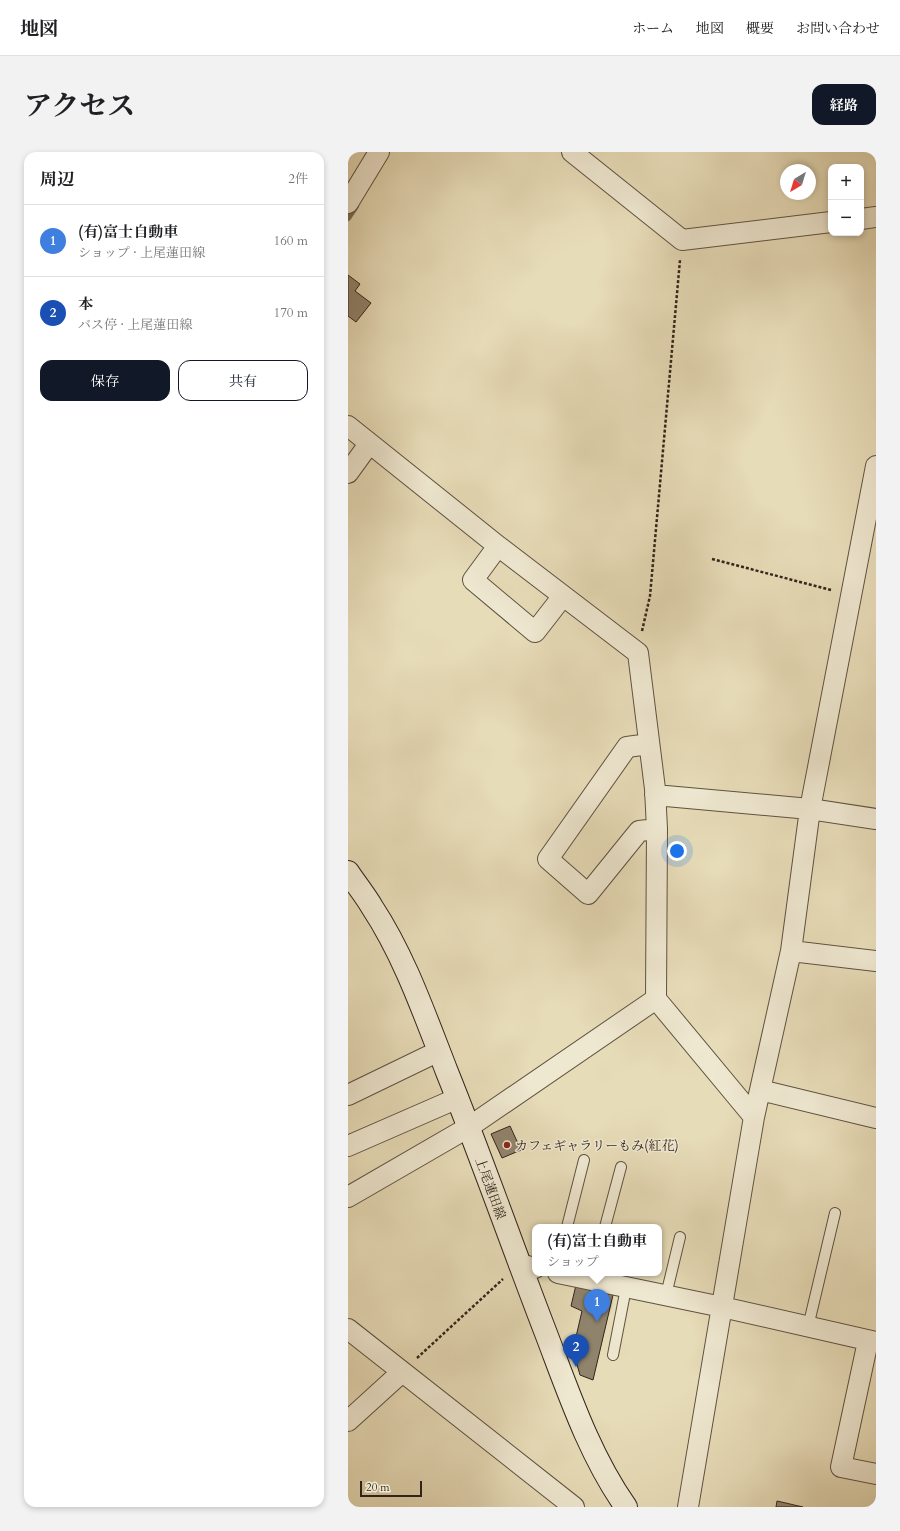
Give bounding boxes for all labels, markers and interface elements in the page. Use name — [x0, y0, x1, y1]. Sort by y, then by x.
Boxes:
text: 地図 — [20, 16, 58, 42]
text: ホーム — [632, 19, 674, 38]
text: 地図 — [696, 19, 724, 38]
text: 概要 — [746, 19, 774, 38]
text: お問い合わせ — [796, 19, 880, 38]
button: 経路 — [812, 84, 876, 125]
text: アクセス — [24, 87, 135, 125]
north arrow — [780, 164, 816, 200]
map controls — [828, 164, 864, 236]
button: + — [828, 164, 864, 200]
text: 周辺 — [40, 168, 74, 191]
text: 2件 — [288, 170, 308, 188]
button: − — [828, 200, 864, 236]
text: (有)富士自動車 — [78, 222, 178, 242]
text: 1 — [50, 232, 56, 250]
text: 160 m — [274, 232, 308, 250]
text: ショップ · 上尾蓮田線 — [78, 244, 205, 262]
text: 本 — [78, 294, 93, 314]
text: 2 — [50, 304, 56, 322]
text: 170 m — [274, 304, 308, 322]
text: バス停 · 上尾蓮田線 — [78, 316, 192, 334]
button: 保存 — [40, 360, 170, 401]
button: 共有 — [178, 360, 308, 401]
your location — [667, 841, 687, 861]
place label: カフェギャラリーもみ(紅花) — [515, 1137, 679, 1155]
marker: カフェギャラリーもみ(紅花) — [502, 1140, 512, 1150]
street label: 上尾蓮田線 — [470, 1155, 510, 1222]
popup — [532, 1224, 662, 1276]
text: (有)富士自動車 — [547, 1231, 647, 1251]
text: ショップ — [547, 1253, 599, 1271]
pin: 1 — [584, 1289, 610, 1322]
pin: 2 — [563, 1334, 589, 1367]
scale bar — [360, 1479, 422, 1498]
text: 20 m — [366, 1480, 390, 1495]

